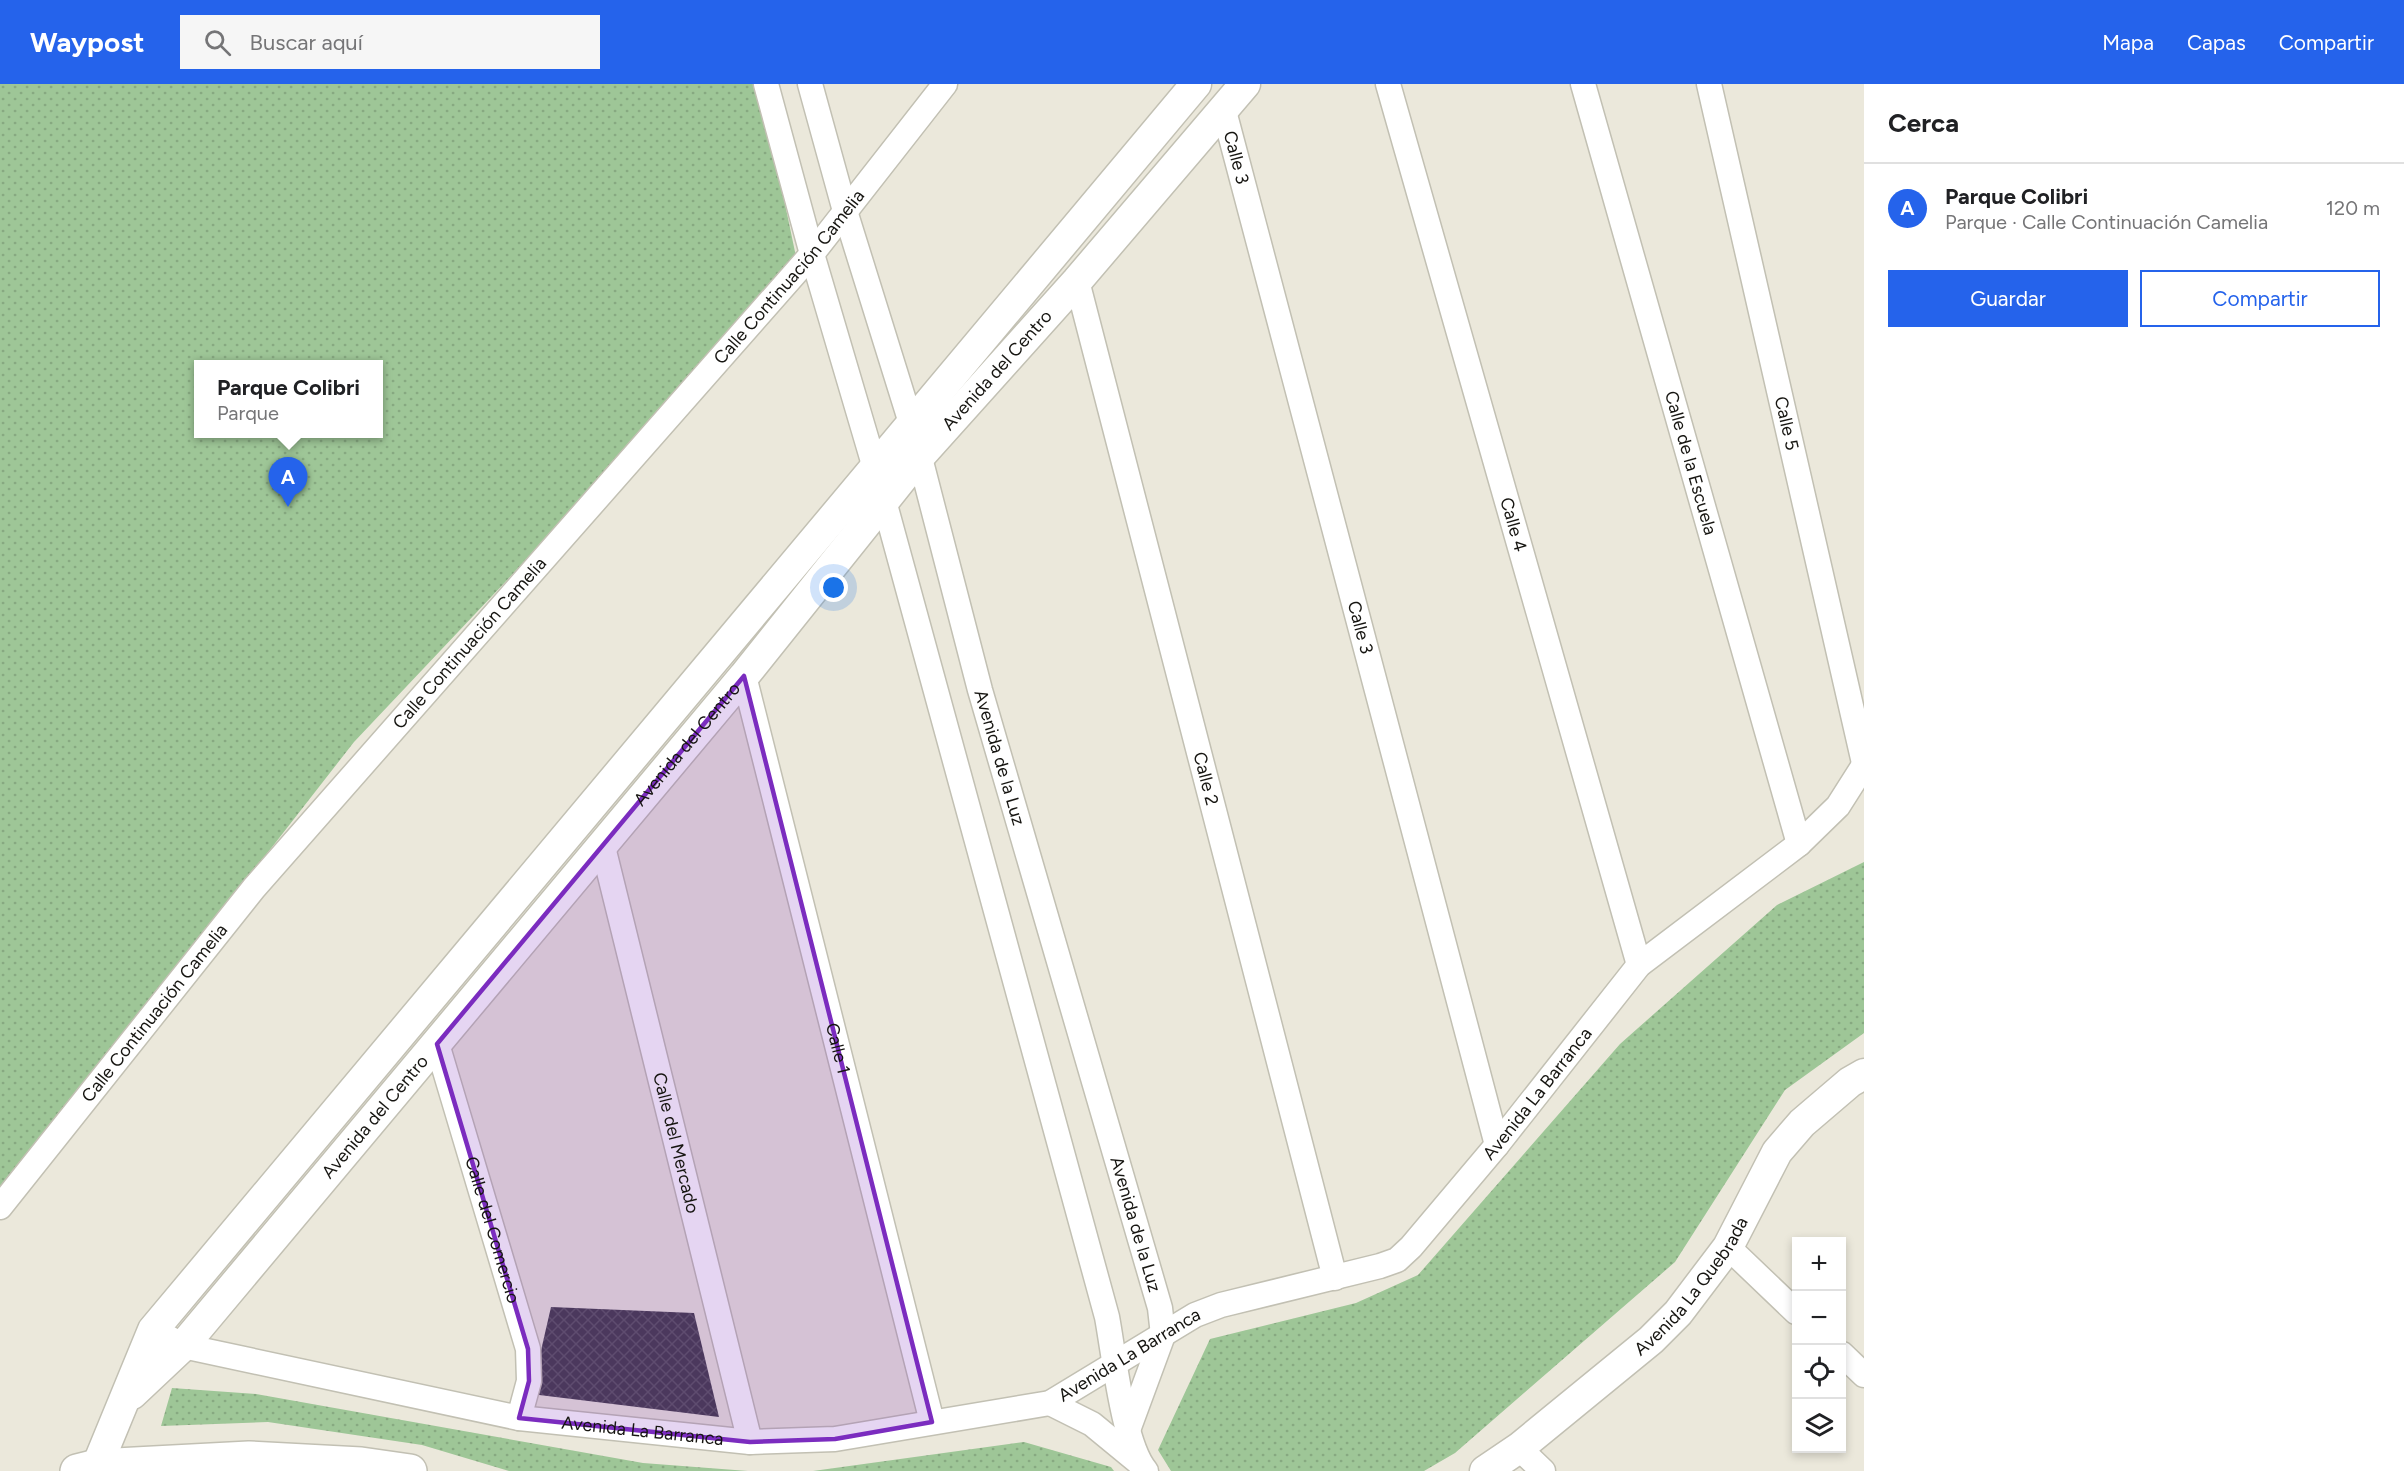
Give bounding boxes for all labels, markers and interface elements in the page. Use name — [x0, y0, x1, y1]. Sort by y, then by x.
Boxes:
search box — [180, 15, 600, 69]
text: Waypost — [30, 25, 144, 59]
icon: search — [201, 26, 234, 59]
text: Buscar aquí — [249, 29, 363, 56]
text: Mapa — [2102, 30, 2154, 55]
text: Capas — [2187, 30, 2246, 55]
text: Compartir — [2279, 30, 2374, 55]
text: Cerca — [1888, 107, 1959, 139]
street label: Calle 3 — [1219, 128, 1254, 186]
text: Parque Colibri — [1945, 183, 2088, 210]
street label: Calle Continuación Camelia — [709, 185, 869, 369]
text: A — [1900, 196, 1915, 220]
text: 120 m — [2326, 196, 2380, 220]
text: Parque · Calle Continuación Camelia — [1945, 210, 2268, 234]
button: Guardar — [1888, 270, 2128, 327]
button: Compartir — [2140, 270, 2380, 327]
street label: Avenida del Centro — [937, 305, 1057, 435]
popup — [194, 360, 383, 438]
text: Parque Colibri — [217, 374, 360, 401]
street label: Calle de la Escuela — [1660, 388, 1722, 538]
street label: Calle 5 — [1770, 394, 1803, 452]
text: Parque — [217, 401, 279, 425]
pin: A — [268, 458, 308, 507]
street label: Calle 4 — [1495, 495, 1532, 554]
street label: Calle Continuación Camelia — [388, 553, 551, 734]
your location — [819, 573, 848, 602]
street label: Calle 3 — [1343, 598, 1378, 656]
street label: Avenida del Centro — [629, 678, 745, 810]
street label: Avenida de la Luz — [970, 687, 1030, 828]
street label: Calle 2 — [1188, 749, 1223, 808]
street label: Calle Continuación Camelia — [77, 919, 232, 1107]
street label: Calle 1 — [821, 1021, 855, 1076]
street label: Avenida La Barranca — [1478, 1023, 1597, 1165]
street label: Avenida del Centro — [317, 1051, 433, 1183]
street label: Calle del Mercado — [648, 1070, 704, 1216]
street label: Calle del Comercio — [460, 1154, 525, 1306]
street label: Avenida de la Luz — [1105, 1154, 1166, 1295]
street label: Avenida La Quebrada — [1630, 1213, 1753, 1360]
map controls — [1792, 1237, 1846, 1453]
button: + — [1792, 1237, 1846, 1291]
button: − — [1792, 1291, 1846, 1345]
street label: Avenida La Barranca — [1054, 1303, 1203, 1406]
button: locate — [1792, 1345, 1846, 1399]
button: layers — [1792, 1399, 1846, 1453]
street label: Avenida La Barranca — [560, 1411, 725, 1450]

